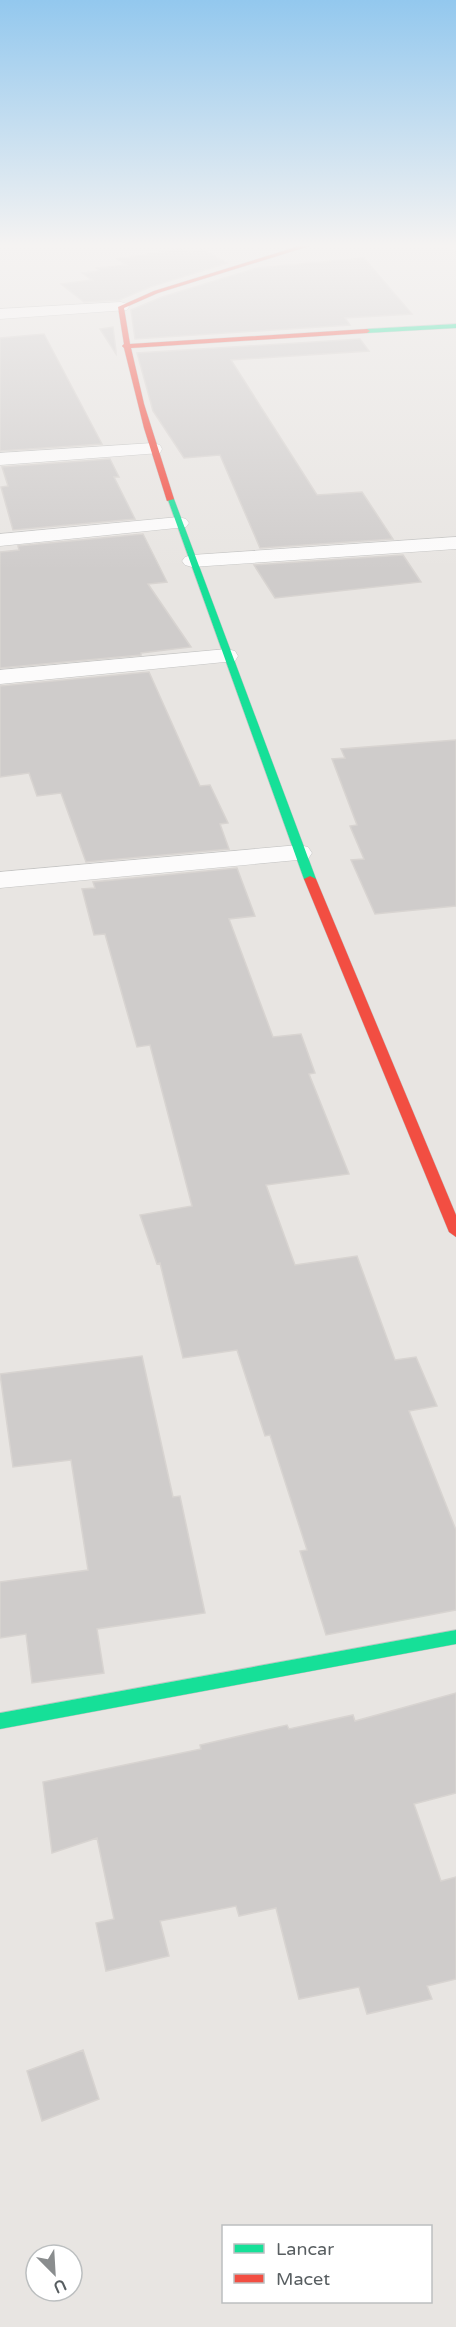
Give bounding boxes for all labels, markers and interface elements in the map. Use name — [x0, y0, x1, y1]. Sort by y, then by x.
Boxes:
legend — [222, 2225, 432, 2303]
text: Lancar — [276, 2238, 334, 2260]
north arrow — [24, 2243, 84, 2303]
text: Macet — [276, 2268, 330, 2290]
text: U — [50, 2274, 69, 2297]

